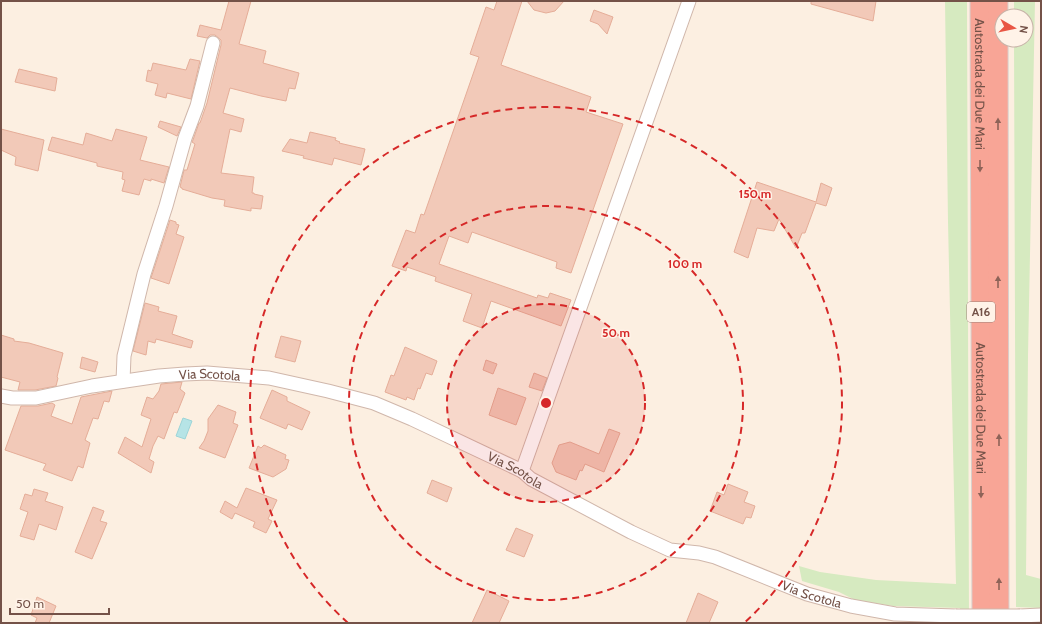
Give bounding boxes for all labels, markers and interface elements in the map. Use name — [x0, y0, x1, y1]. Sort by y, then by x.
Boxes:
north arrow — [994, 8, 1034, 48]
street label: Autostrada dei Due Mari — [972, 18, 988, 150]
text: N — [1016, 25, 1031, 35]
one-way arrow — [995, 117, 1001, 130]
one-way arrow — [977, 160, 983, 173]
text: 150 m — [739, 186, 771, 201]
text: 100 m — [668, 256, 702, 271]
one-way arrow — [995, 275, 1001, 288]
road number: A16 — [967, 302, 995, 322]
text: 50 m — [602, 325, 630, 340]
street label: Autostrada dei Due Mari — [973, 342, 990, 474]
street label: Via Scotola — [178, 365, 242, 384]
centre of rings — [539, 396, 553, 410]
one-way arrow — [996, 433, 1002, 446]
street label: Via Scotola — [485, 448, 546, 492]
one-way arrow — [978, 486, 984, 499]
street label: Via Scotola — [780, 577, 844, 611]
one-way arrow — [996, 577, 1002, 590]
scale bar — [10, 590, 109, 616]
text: 50 m — [16, 596, 44, 611]

